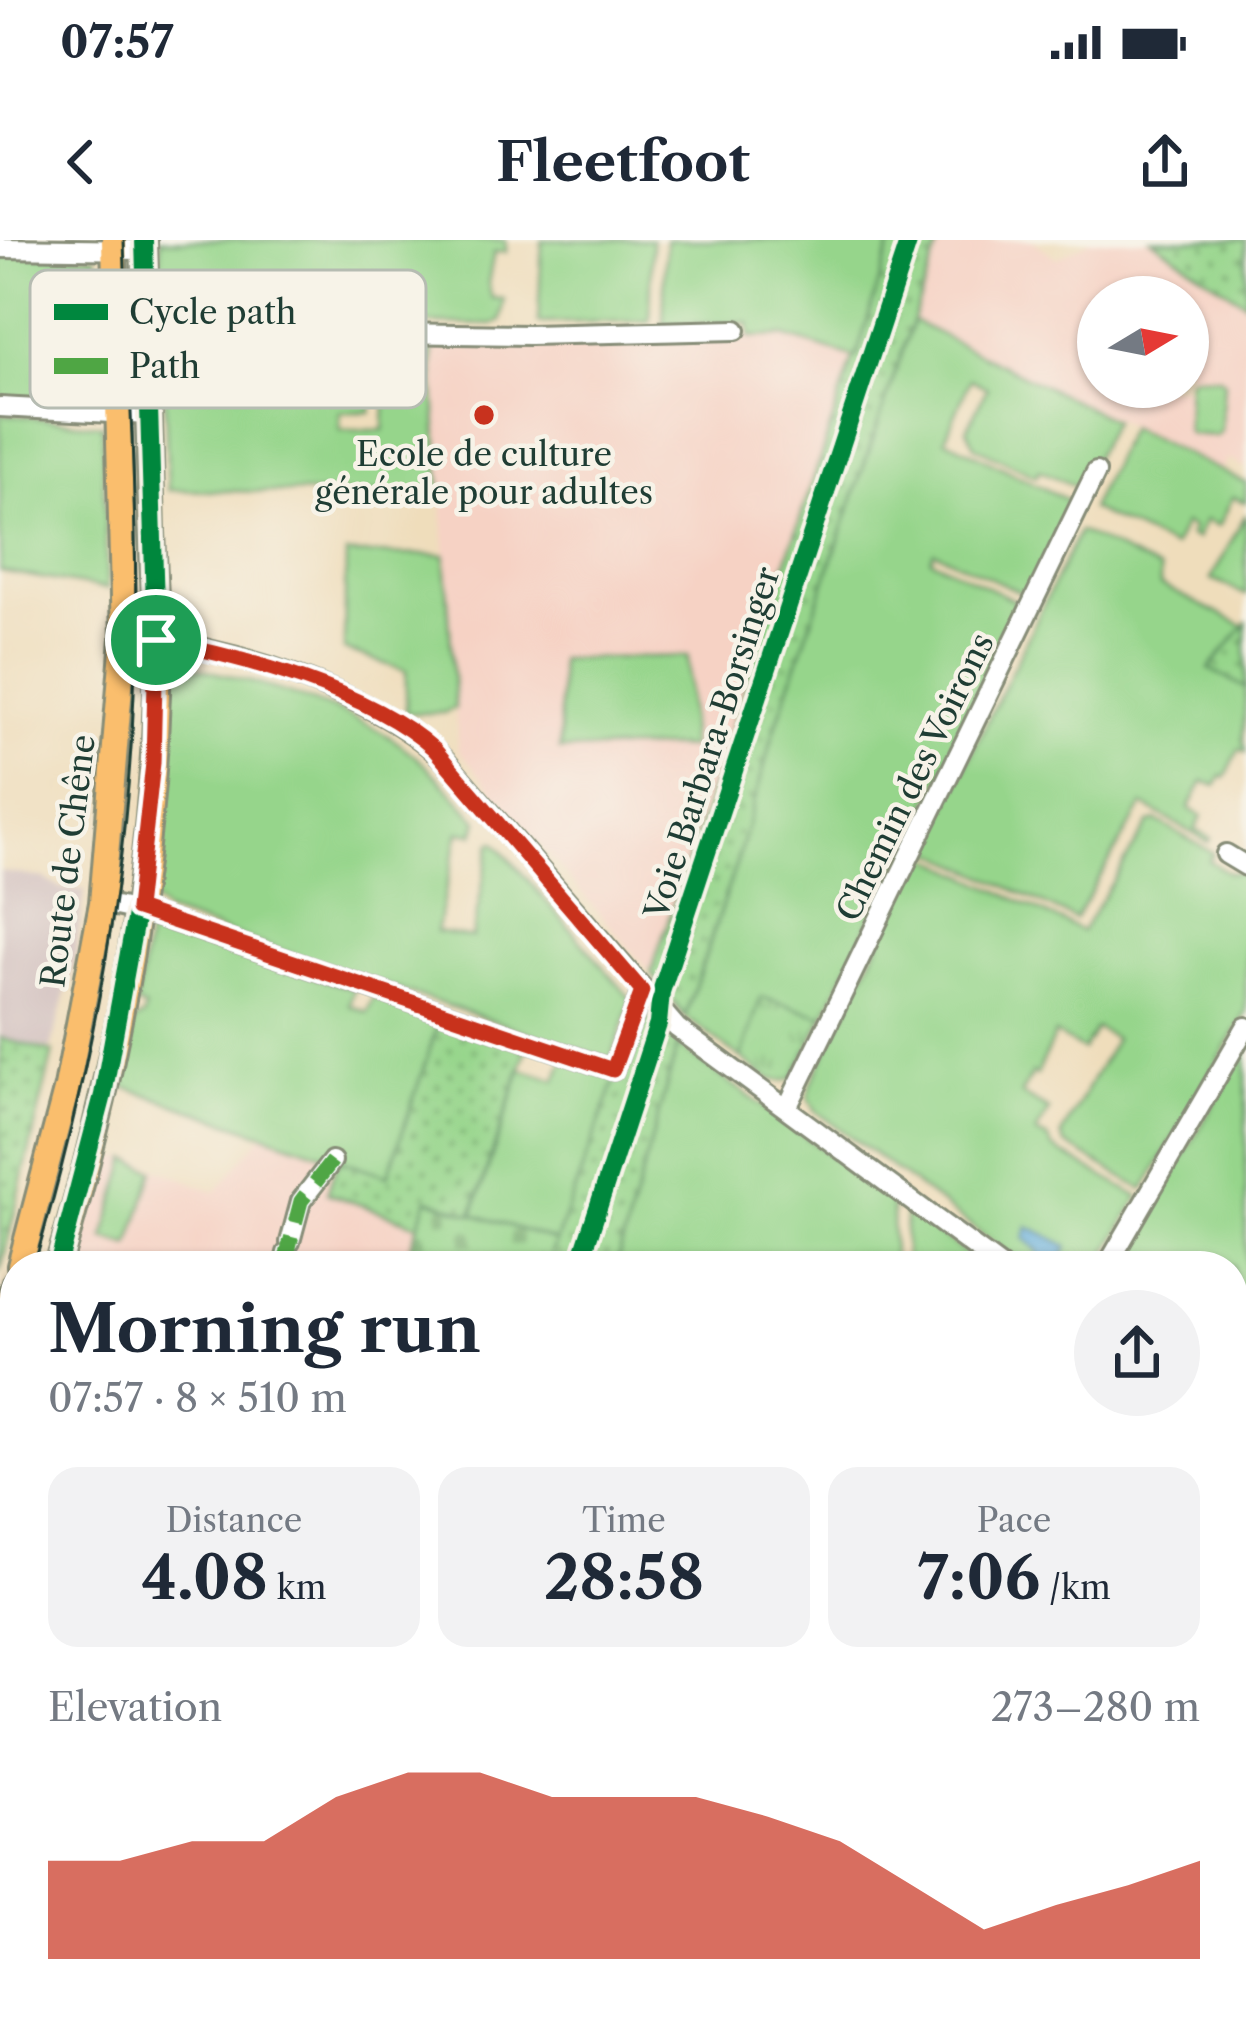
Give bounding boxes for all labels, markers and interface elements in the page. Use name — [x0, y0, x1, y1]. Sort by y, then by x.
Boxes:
text: 07:57 — [60, 14, 174, 70]
icon: back — [48, 129, 114, 195]
text: Fleetfoot — [496, 129, 750, 195]
icon: share — [1132, 129, 1198, 195]
legend — [30, 270, 426, 408]
north arrow — [1077, 276, 1209, 408]
map controls — [1077, 276, 1209, 408]
text: Cycle path — [129, 292, 296, 333]
text: Path — [129, 346, 200, 387]
marker: Ecole de culture générale pour adultes — [471, 402, 497, 428]
place label: Ecole de culture générale pour adultes — [315, 434, 653, 513]
street label: Voie Barbara-Borsinger — [635, 562, 788, 925]
pin — [105, 589, 207, 691]
icon: arrive — [123, 607, 189, 673]
street label: Chemin des Voirons — [827, 626, 1003, 928]
street label: Route de Chêne — [32, 732, 104, 990]
text: Morning run — [48, 1288, 481, 1369]
button: share — [1074, 1290, 1200, 1416]
text: 07:57 · 8 × 510 m — [48, 1374, 347, 1422]
text: Distance — [166, 1500, 302, 1541]
text: Time — [582, 1500, 666, 1541]
text: Pace — [977, 1500, 1051, 1541]
text: 4.08 — [141, 1541, 268, 1615]
text: 28:58 — [544, 1541, 704, 1615]
text: 7:06 — [917, 1541, 1040, 1615]
text: km — [268, 1567, 327, 1608]
text: /km — [1040, 1567, 1111, 1608]
text: Elevation — [48, 1683, 222, 1731]
text: 273–280 m — [991, 1683, 1200, 1731]

